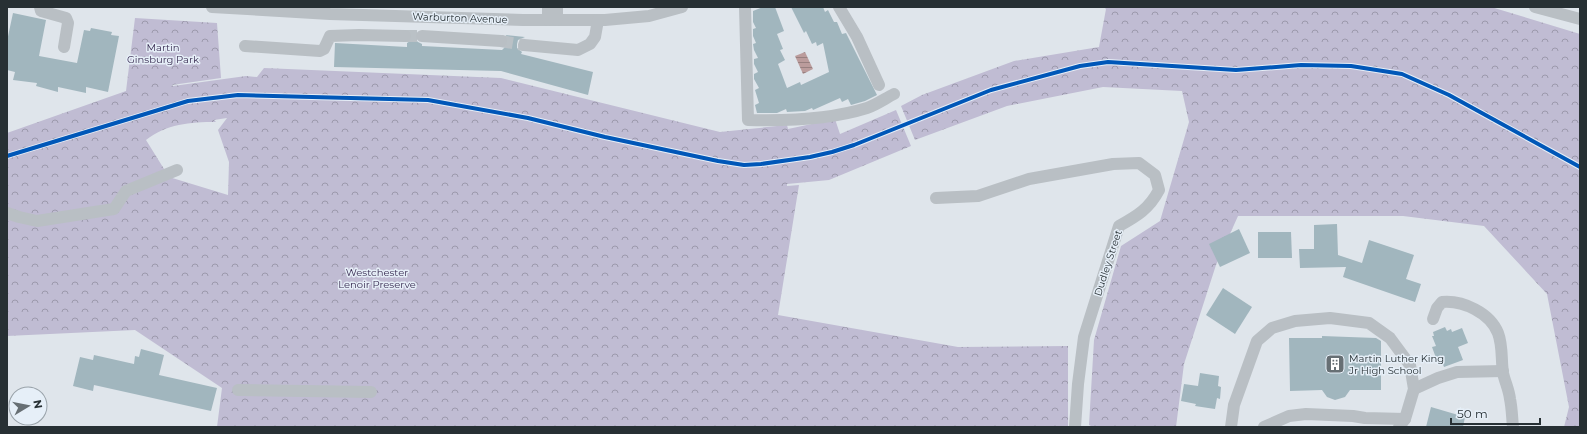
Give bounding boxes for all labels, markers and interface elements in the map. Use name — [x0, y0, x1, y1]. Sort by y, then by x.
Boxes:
street label: Warburton Avenue — [412, 10, 508, 26]
park label: Martin Ginsburg Park — [127, 41, 199, 66]
street label: Dudley Street — [1091, 228, 1125, 298]
park label: Westchester Lenoir Preserve — [338, 266, 416, 291]
place label: Martin Luther King Jr High School — [1348, 352, 1444, 377]
building icon: Martin Luther King Jr High School — [1324, 353, 1346, 375]
north arrow — [8, 386, 48, 426]
text: N — [30, 399, 46, 410]
scale bar — [1451, 400, 1540, 426]
text: 50 m — [1457, 406, 1488, 421]

